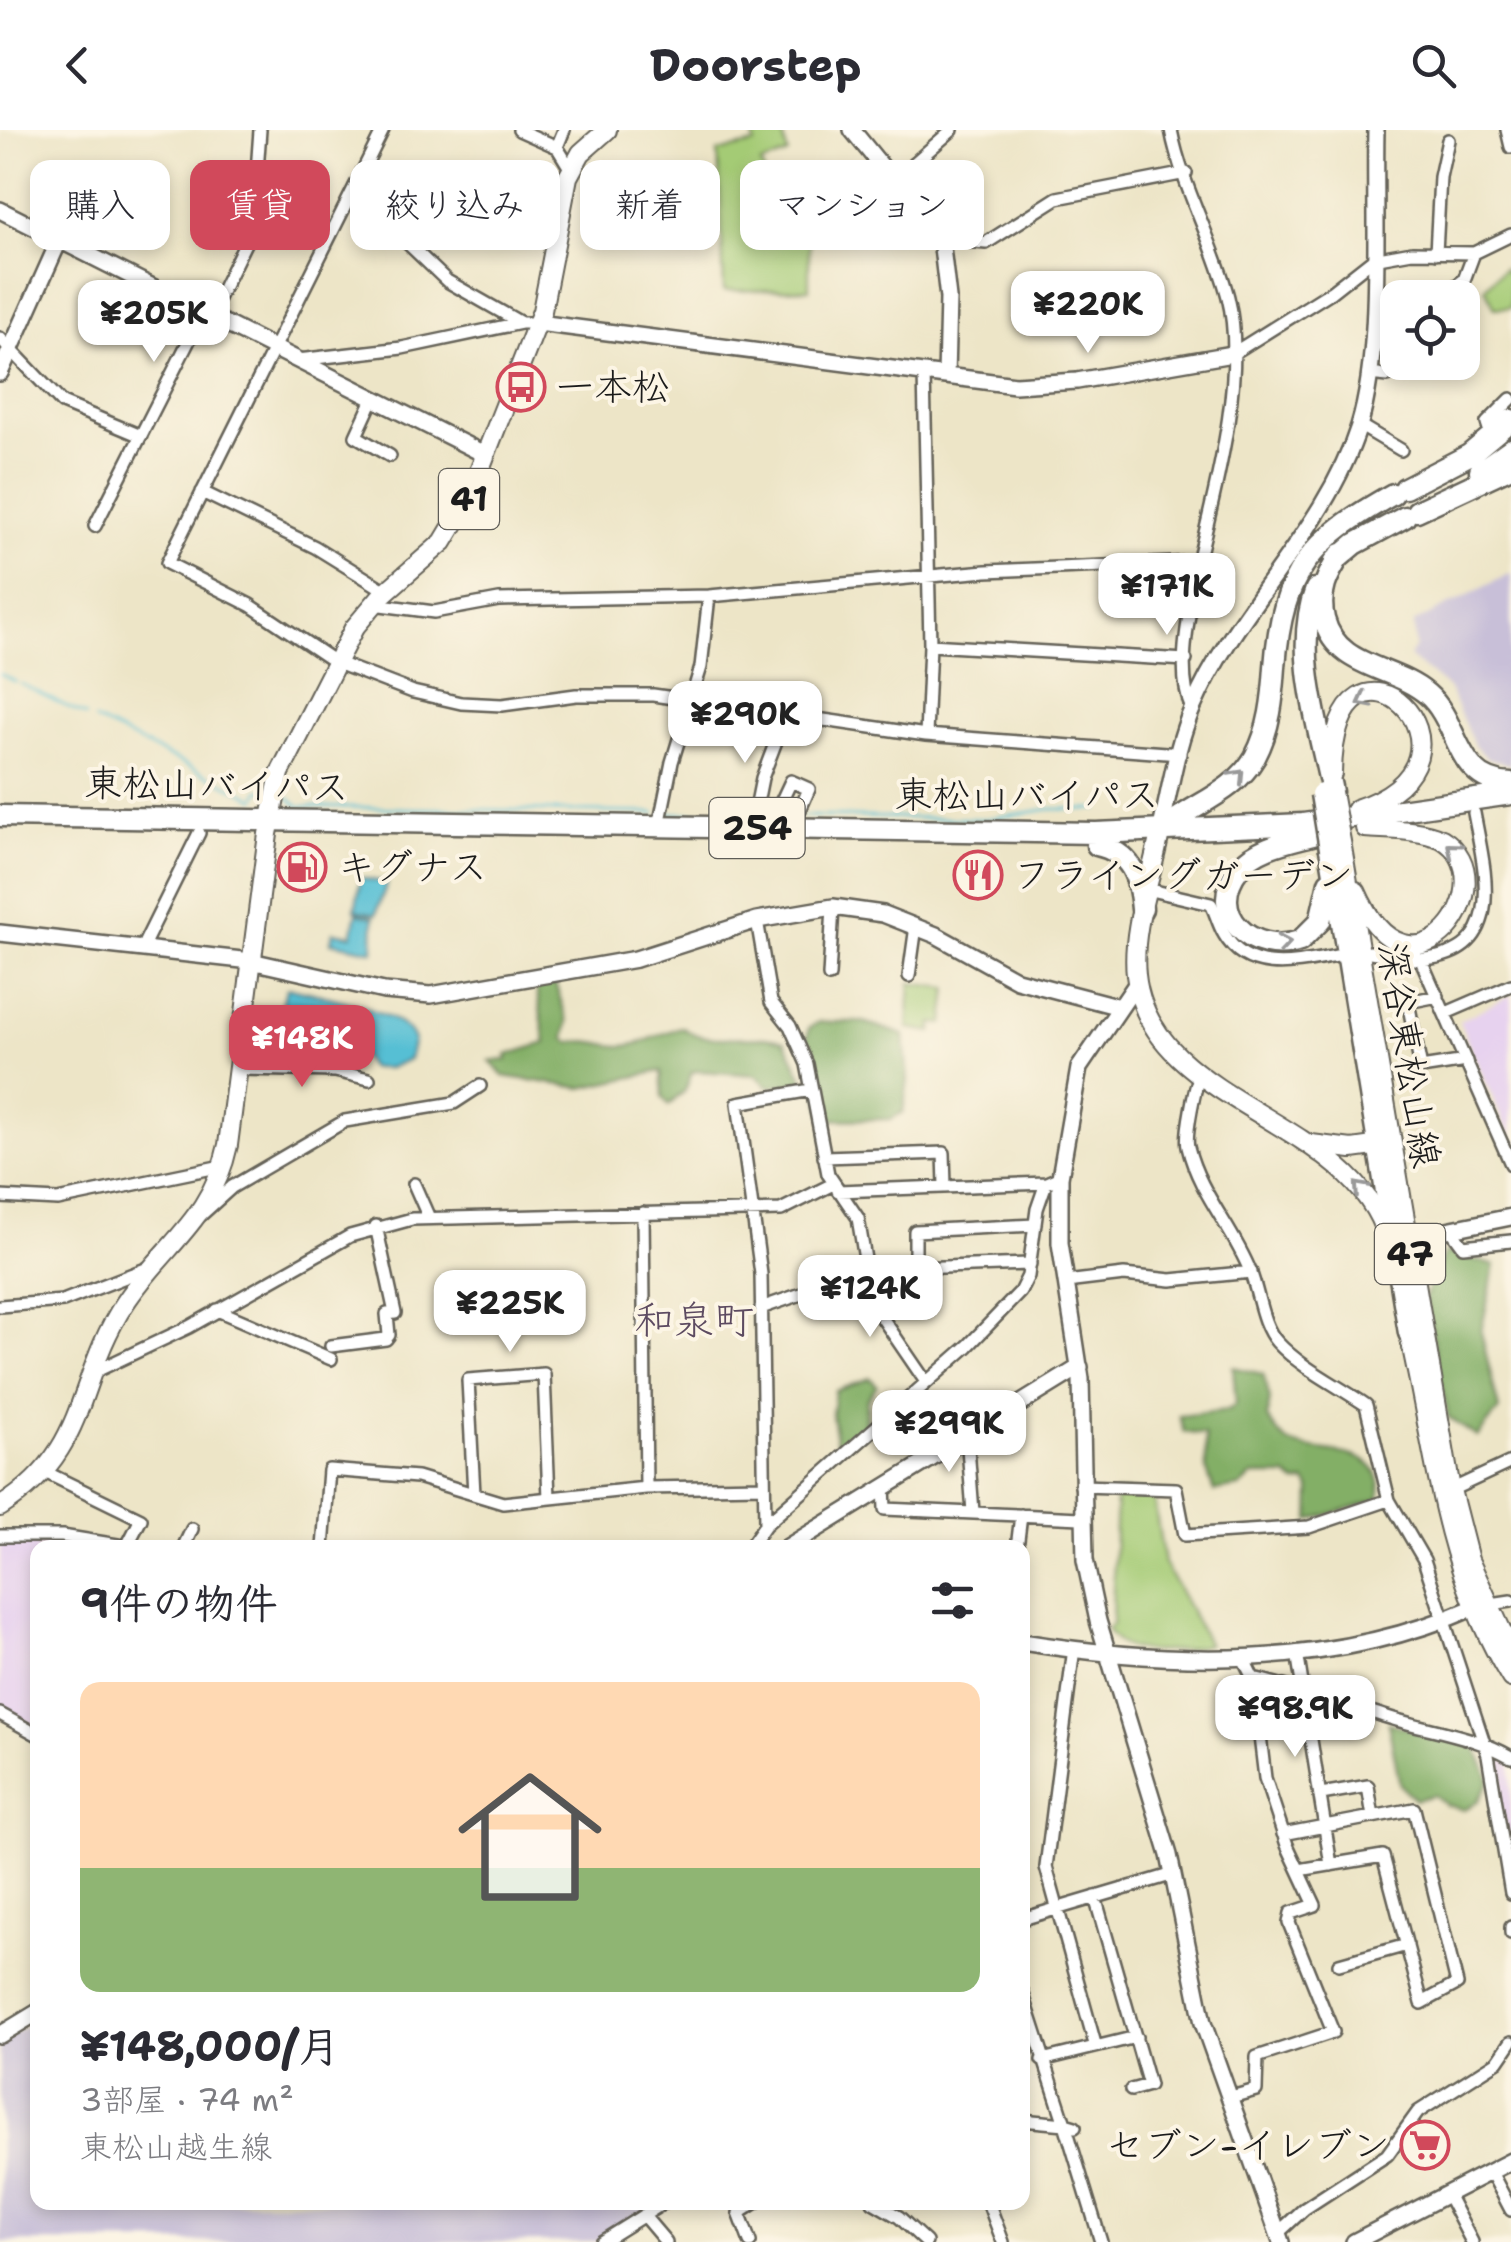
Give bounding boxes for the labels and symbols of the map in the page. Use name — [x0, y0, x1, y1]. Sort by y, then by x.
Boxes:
pin: ¥220K — [1018, 271, 1158, 356]
pin: ¥205K — [84, 280, 224, 365]
bus stop icon: 一本松 — [495, 361, 547, 413]
place label: 一本松 — [556, 361, 670, 412]
road number: 41 — [439, 469, 499, 529]
pin: ¥171K — [1097, 553, 1237, 638]
pin: ¥290K — [675, 681, 815, 766]
one-way arrow — [1356, 689, 1375, 708]
street label: 東松山バイパス — [84, 757, 350, 812]
street label: 東松山バイパス — [894, 769, 1160, 820]
one-way arrow — [1227, 770, 1245, 788]
road number: 254 — [710, 798, 804, 858]
fuel station icon: キグナス — [276, 841, 328, 893]
place label: キグナス — [337, 841, 487, 892]
one-way arrow — [1446, 843, 1464, 861]
restaurant icon: フライングガーデン — [952, 849, 1004, 901]
place label: フライングガーデン — [1013, 849, 1353, 900]
one-way arrow — [1276, 933, 1292, 954]
street label: 深谷東松山線 — [1366, 938, 1453, 1172]
pin: ¥148K — [232, 1005, 372, 1090]
one-way arrow — [1353, 1181, 1371, 1200]
road number: 47 — [1375, 1224, 1445, 1284]
pin: ¥124K — [800, 1255, 940, 1340]
pin: ¥225K — [440, 1270, 580, 1355]
district label: 和泉町 — [634, 1293, 754, 1347]
pin: ¥299K — [879, 1390, 1019, 1475]
pin: ¥98.9K — [1214, 1675, 1376, 1760]
place label: セブン-イレブン — [1106, 2119, 1390, 2170]
supermarket icon: セブン-イレブン — [1399, 2119, 1451, 2171]

